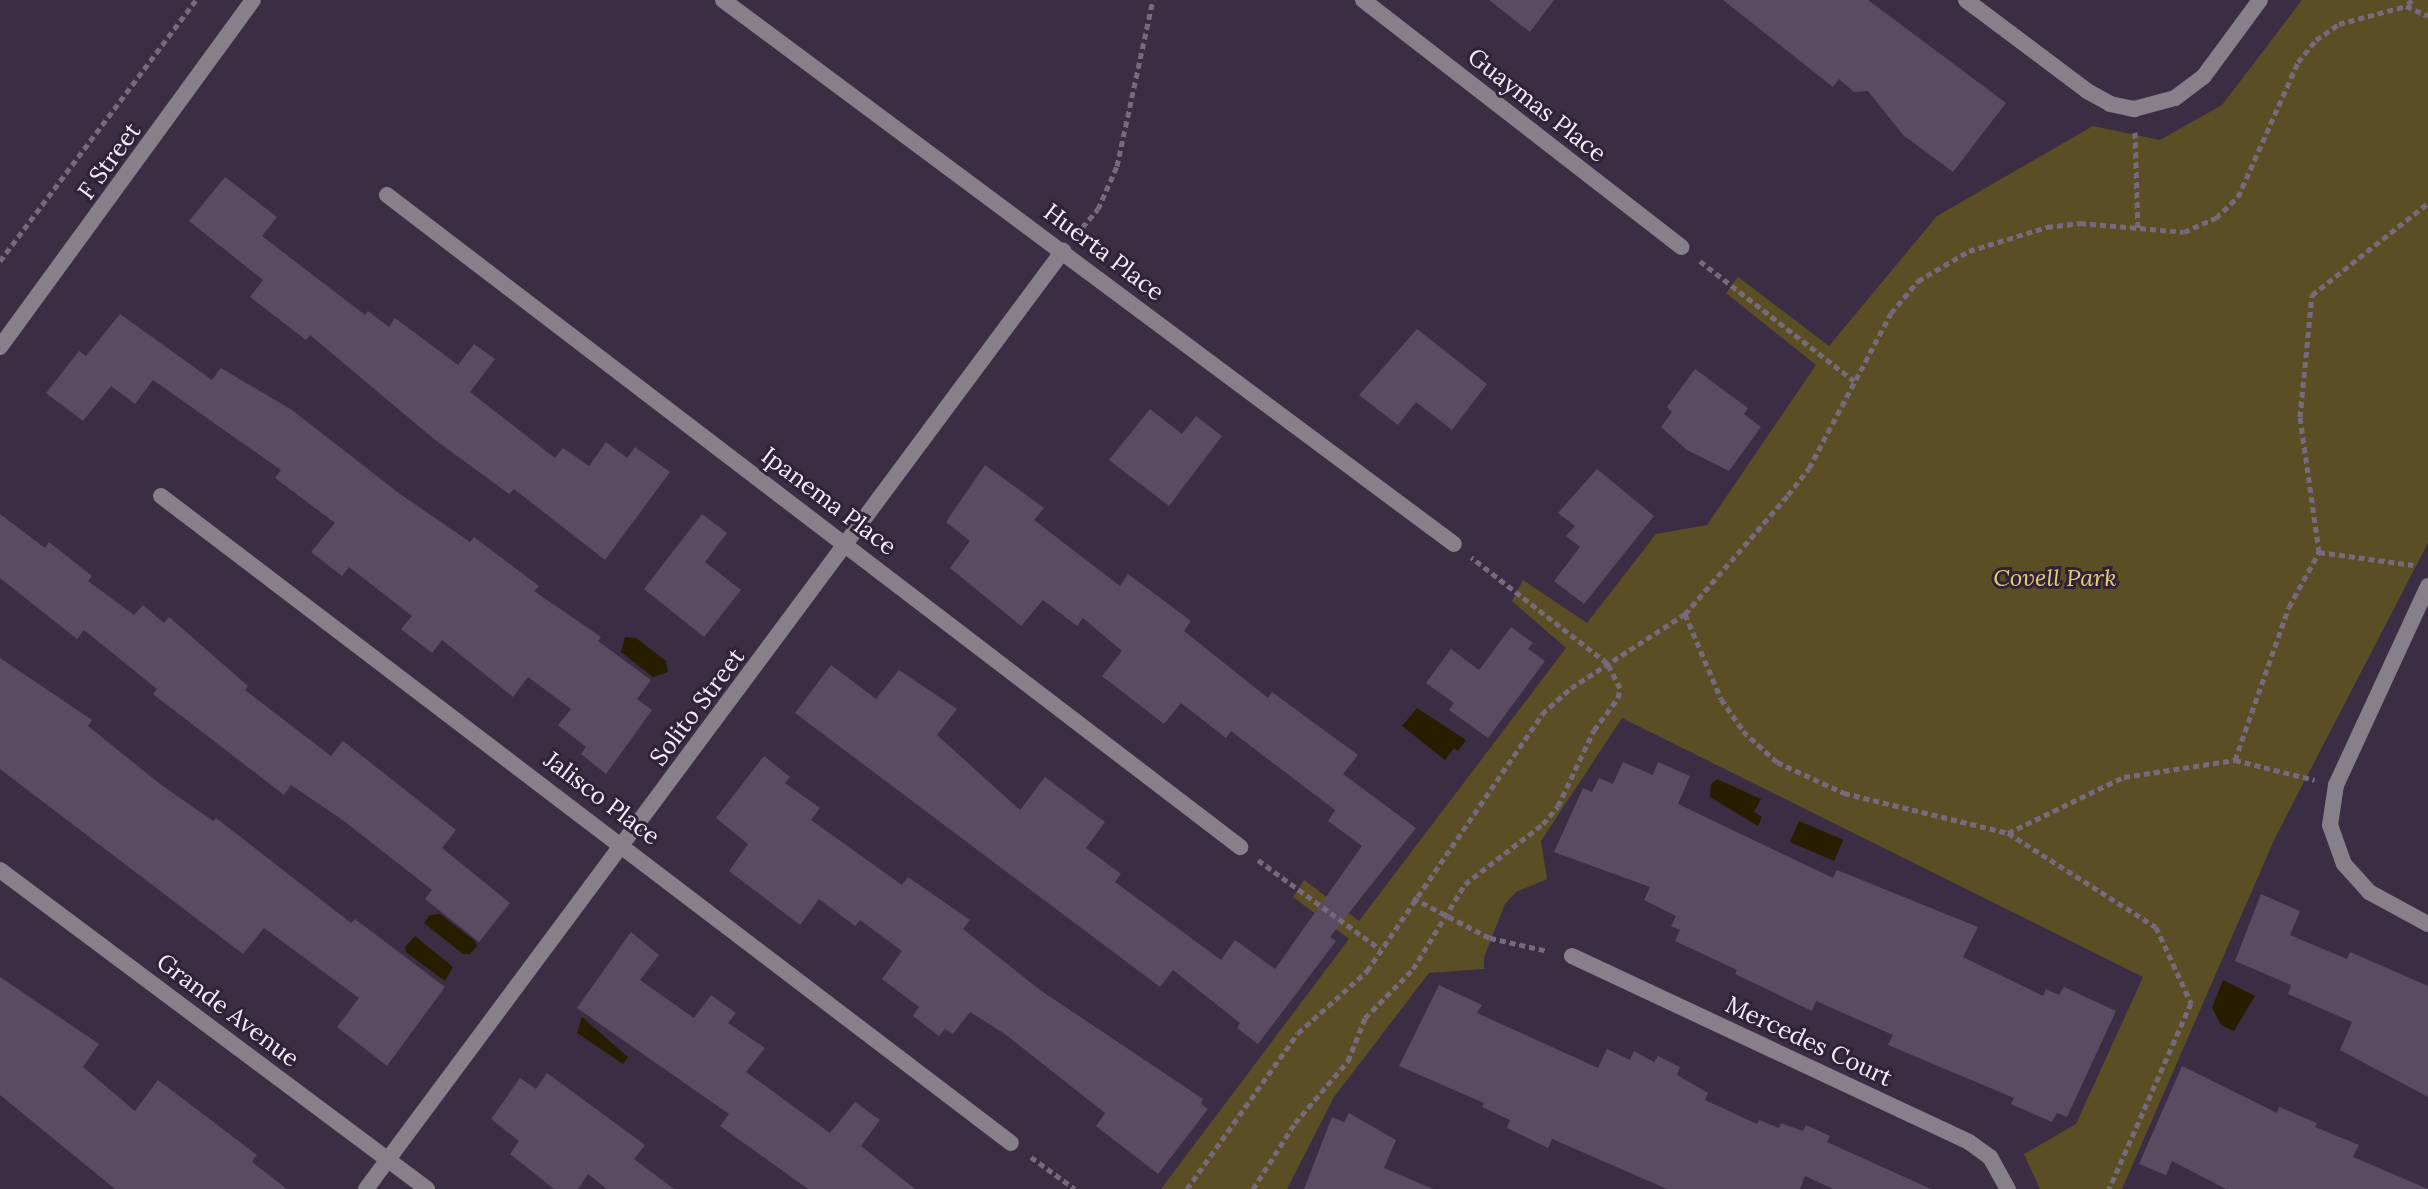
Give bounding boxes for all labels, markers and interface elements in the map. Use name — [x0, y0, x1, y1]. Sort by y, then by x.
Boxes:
street label: Guaymas Place — [1462, 42, 1612, 168]
street label: F Street — [72, 117, 146, 205]
street label: Huerta Place — [1038, 197, 1170, 307]
street label: Ipanema Place — [756, 441, 902, 561]
park label: Covell Park — [1993, 564, 2117, 592]
street label: Solito Street — [644, 643, 750, 771]
street label: Jalisco Place — [538, 745, 666, 851]
street label: Grande Avenue — [151, 947, 305, 1073]
street label: Mercedes Court — [1721, 990, 1897, 1092]

